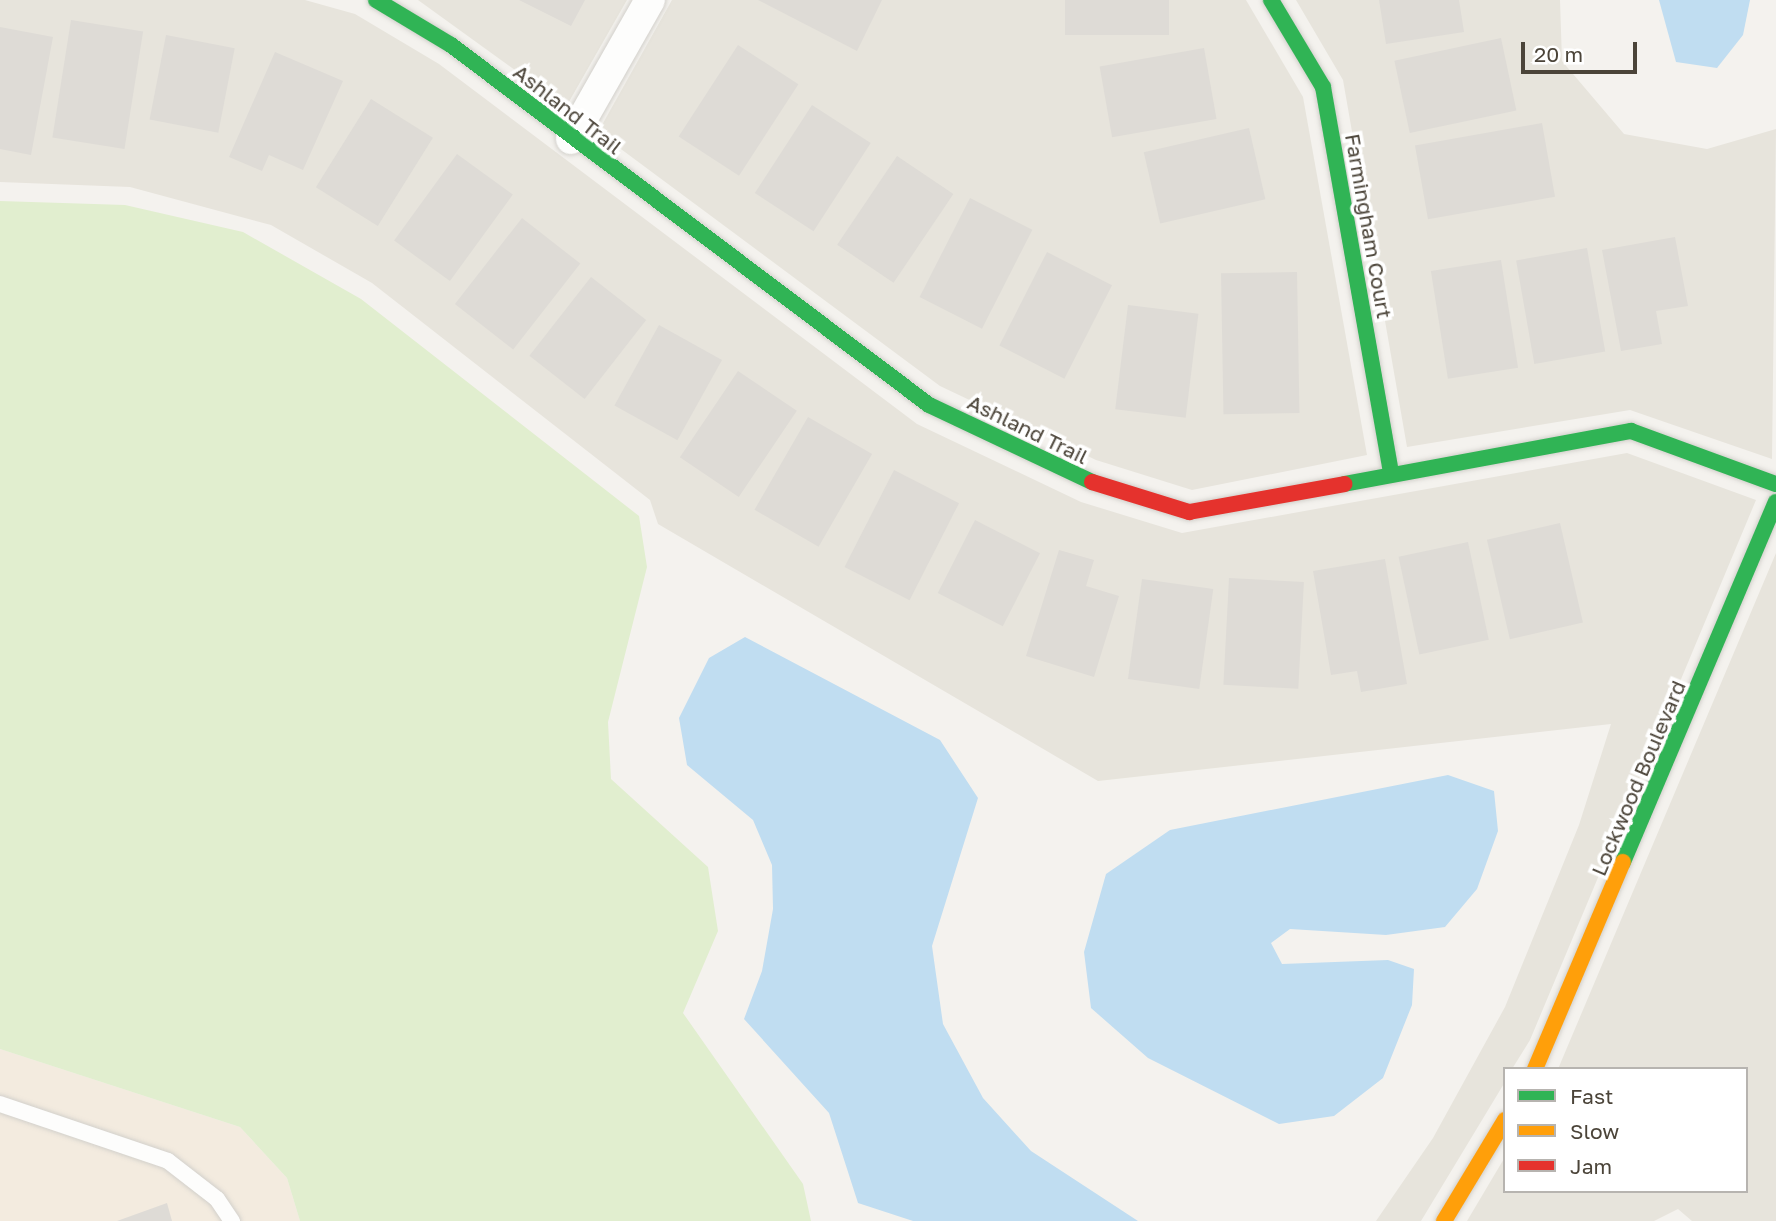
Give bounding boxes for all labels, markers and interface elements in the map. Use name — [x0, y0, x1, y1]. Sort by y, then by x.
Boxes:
scale bar — [1524, 28, 1640, 72]
text: 20 m — [1534, 41, 1583, 67]
street label: Ashland Trail — [509, 59, 627, 159]
street label: Farmingham Court — [1340, 132, 1398, 320]
street label: Ashland Trail — [964, 389, 1092, 469]
street label: Lockwood Boulevard — [1585, 677, 1691, 879]
legend — [1503, 1067, 1748, 1193]
text: Fast — [1570, 1083, 1613, 1109]
text: Slow — [1570, 1118, 1619, 1144]
text: Jam — [1570, 1153, 1612, 1179]

